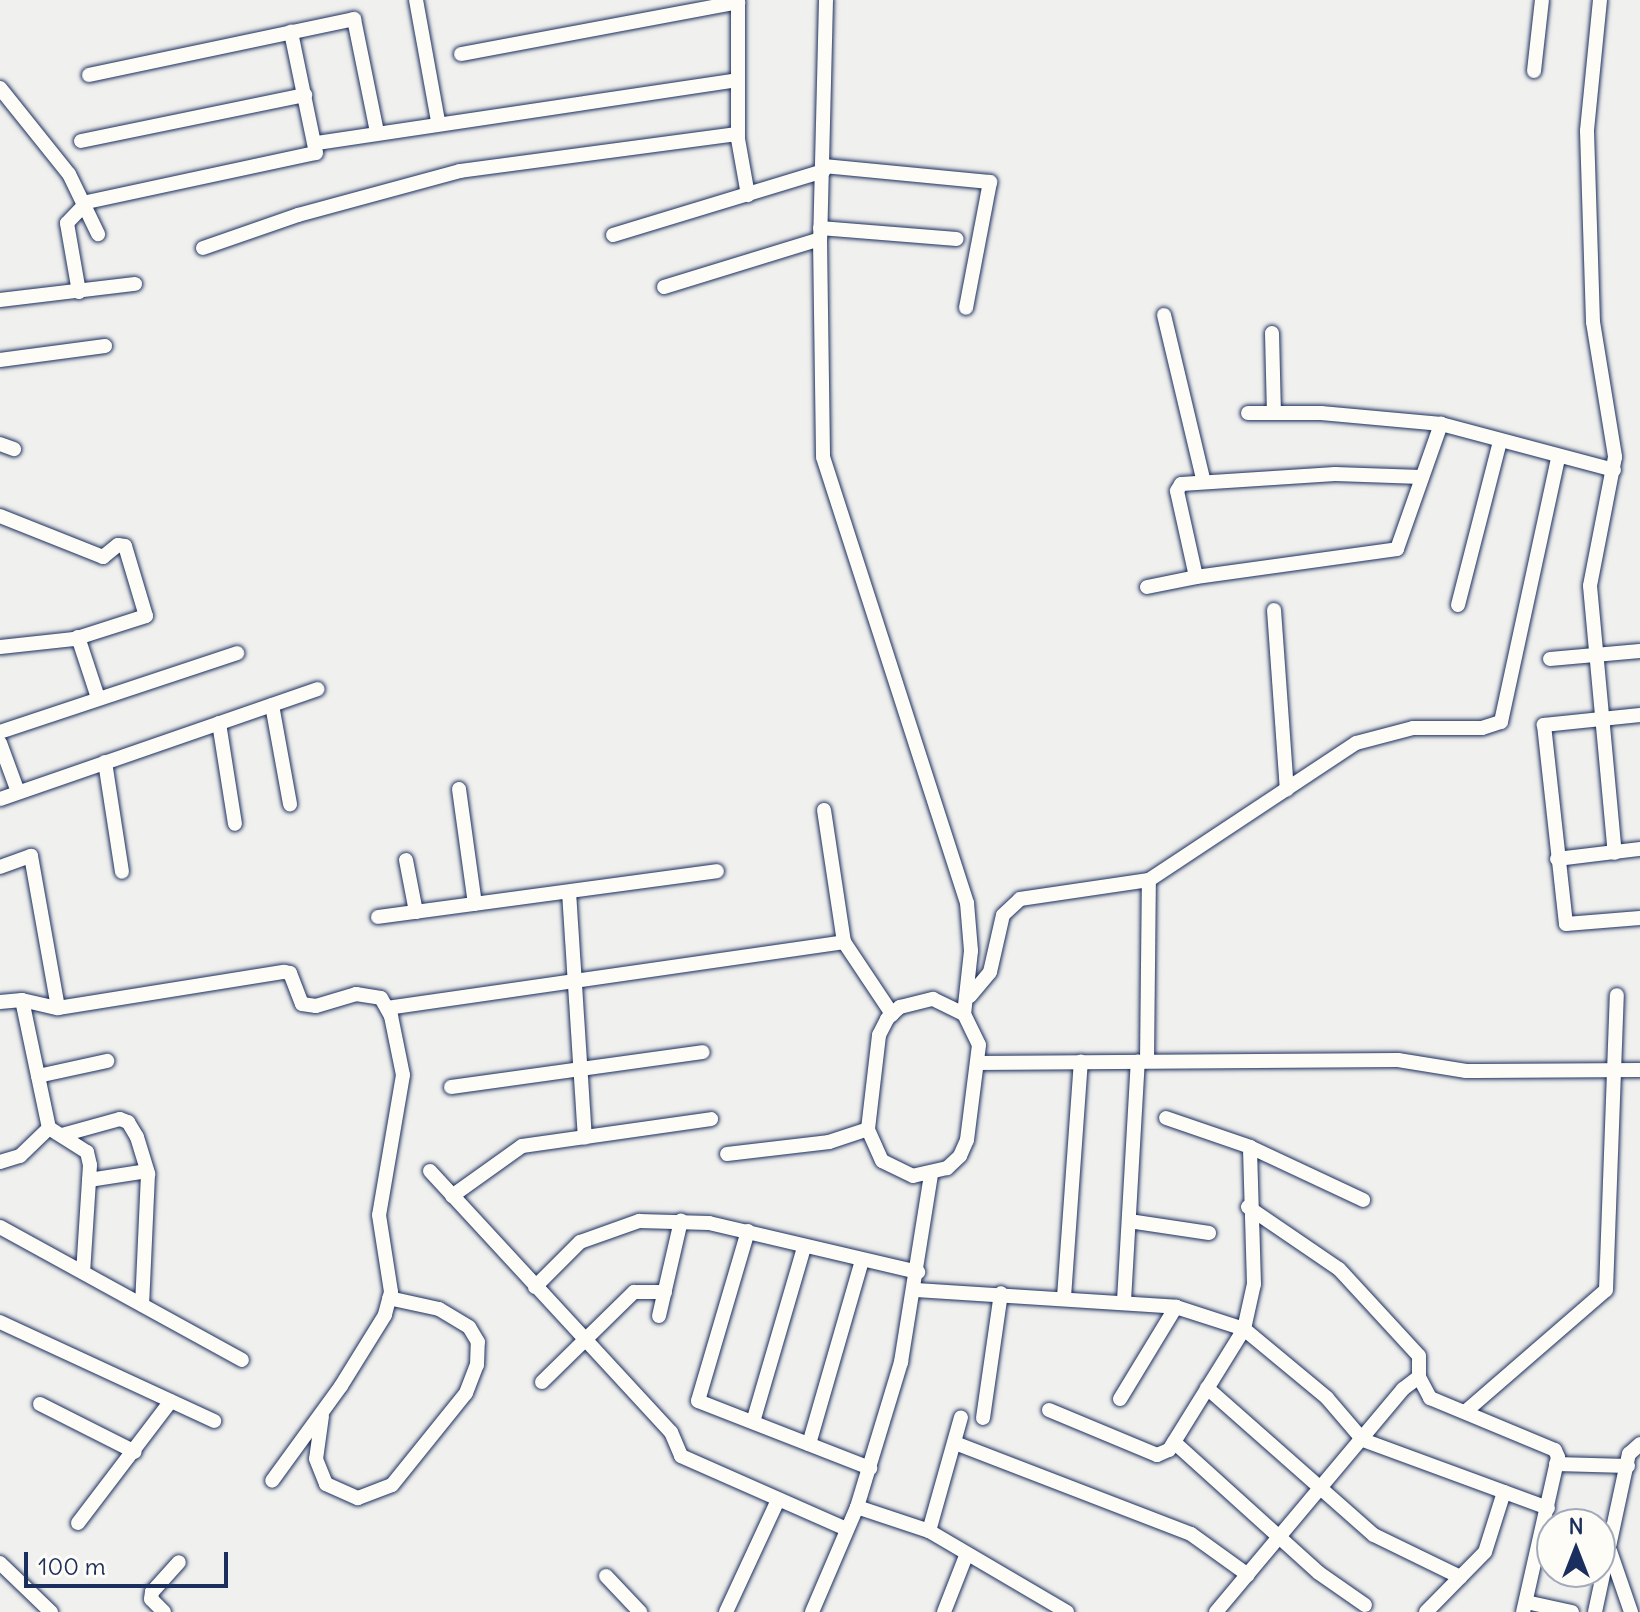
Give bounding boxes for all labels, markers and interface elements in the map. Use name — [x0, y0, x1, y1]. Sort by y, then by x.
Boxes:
north arrow — [1536, 1508, 1616, 1588]
text: N — [1568, 1512, 1584, 1540]
scale bar — [28, 1536, 232, 1586]
text: 100 m — [38, 1551, 106, 1581]

